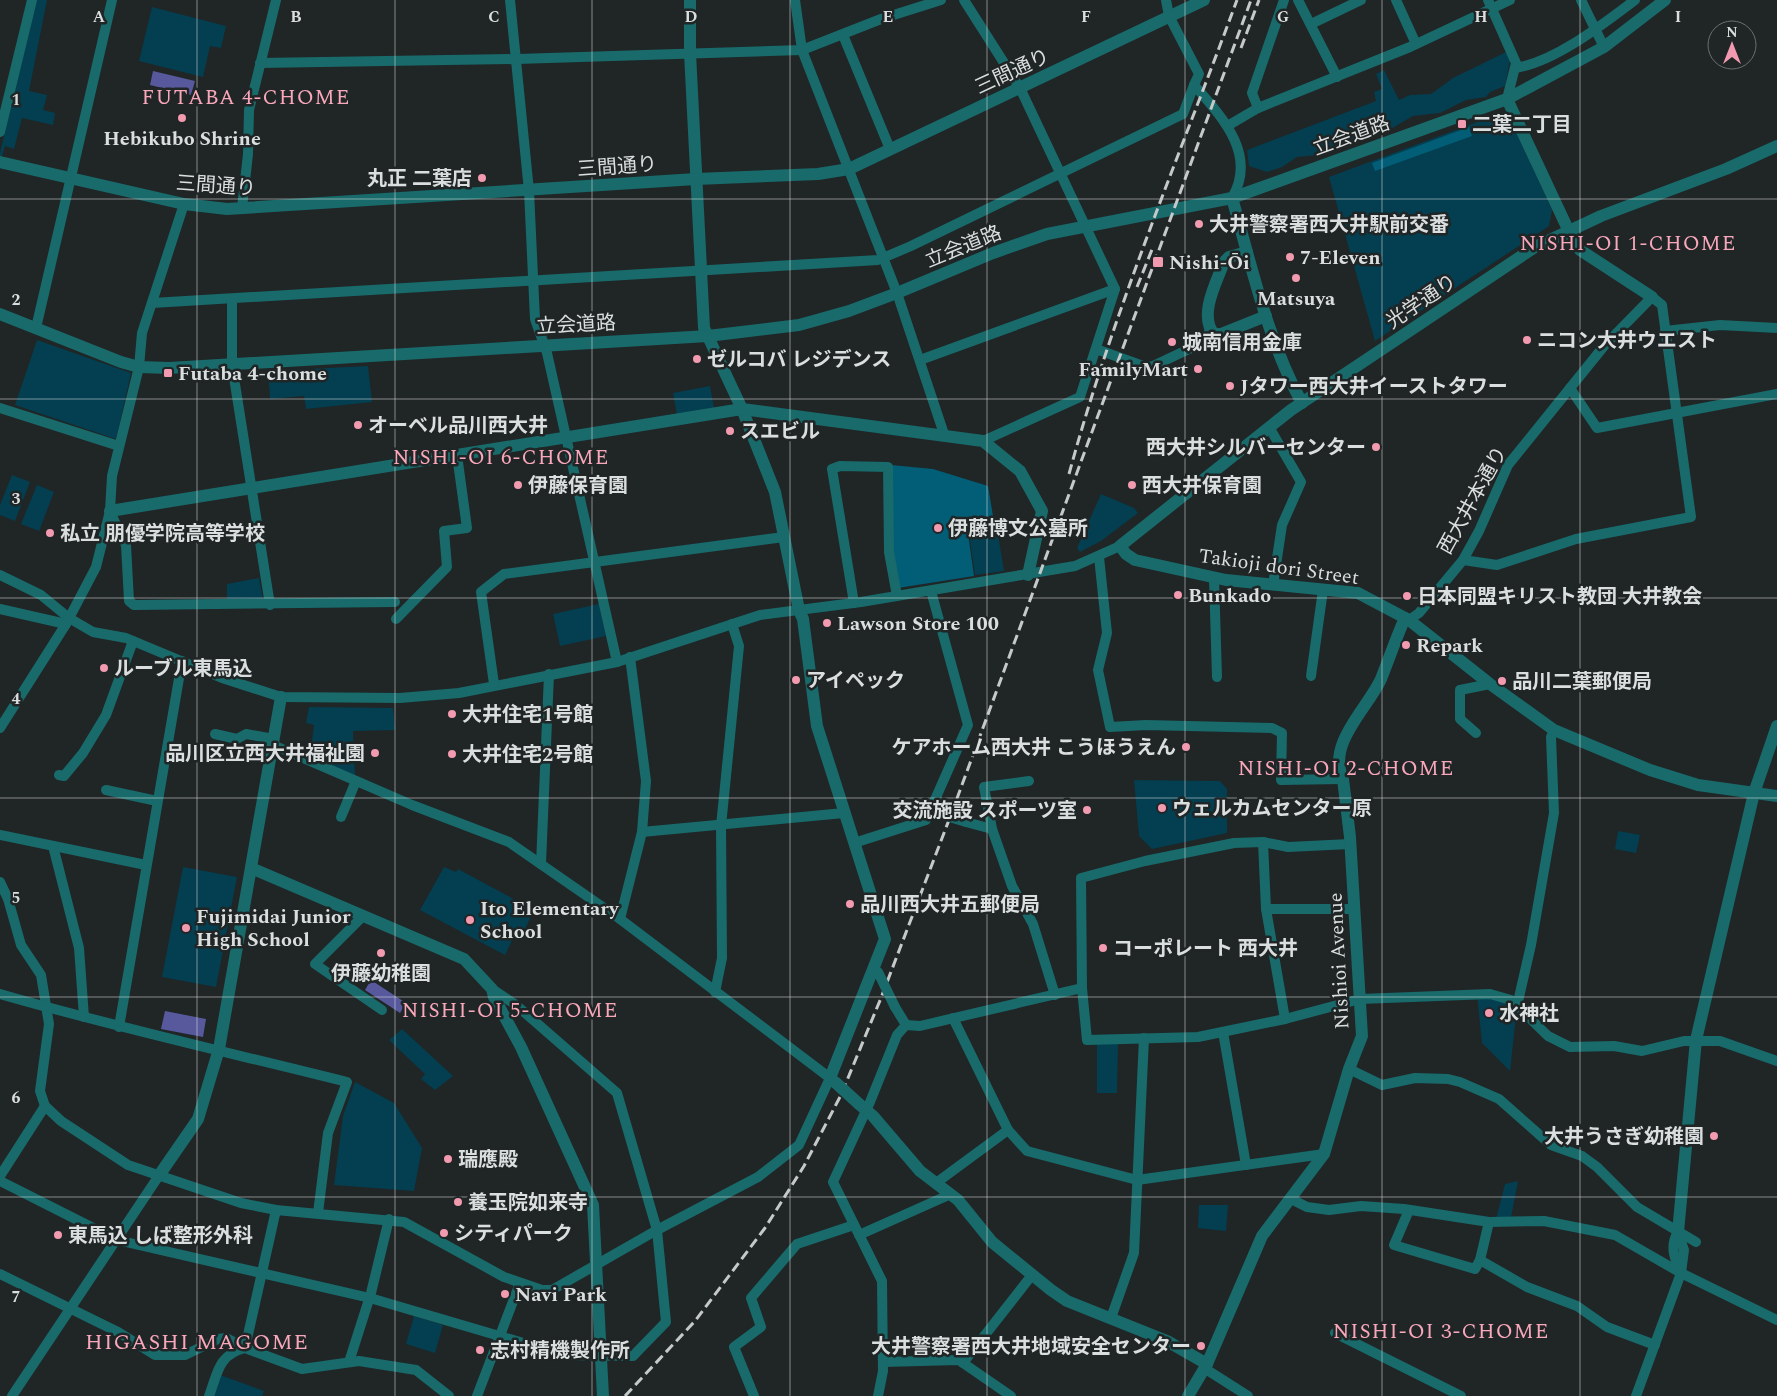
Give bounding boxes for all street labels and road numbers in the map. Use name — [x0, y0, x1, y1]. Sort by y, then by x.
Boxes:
street label: 三間通り — [970, 41, 1055, 102]
street label: 立会道路 — [1309, 108, 1394, 164]
street label: 三間通り — [576, 149, 658, 185]
street label: 三間通り — [175, 168, 257, 204]
street label: 立会道路 — [921, 218, 1006, 276]
street label: 光学通り — [1380, 267, 1463, 337]
street label: 立会道路 — [535, 308, 617, 342]
street label: 西大井本通り — [1431, 441, 1515, 560]
street label: Takioji dori Street — [1197, 541, 1361, 593]
street label: Nishioi Avenue — [1320, 892, 1358, 1030]

